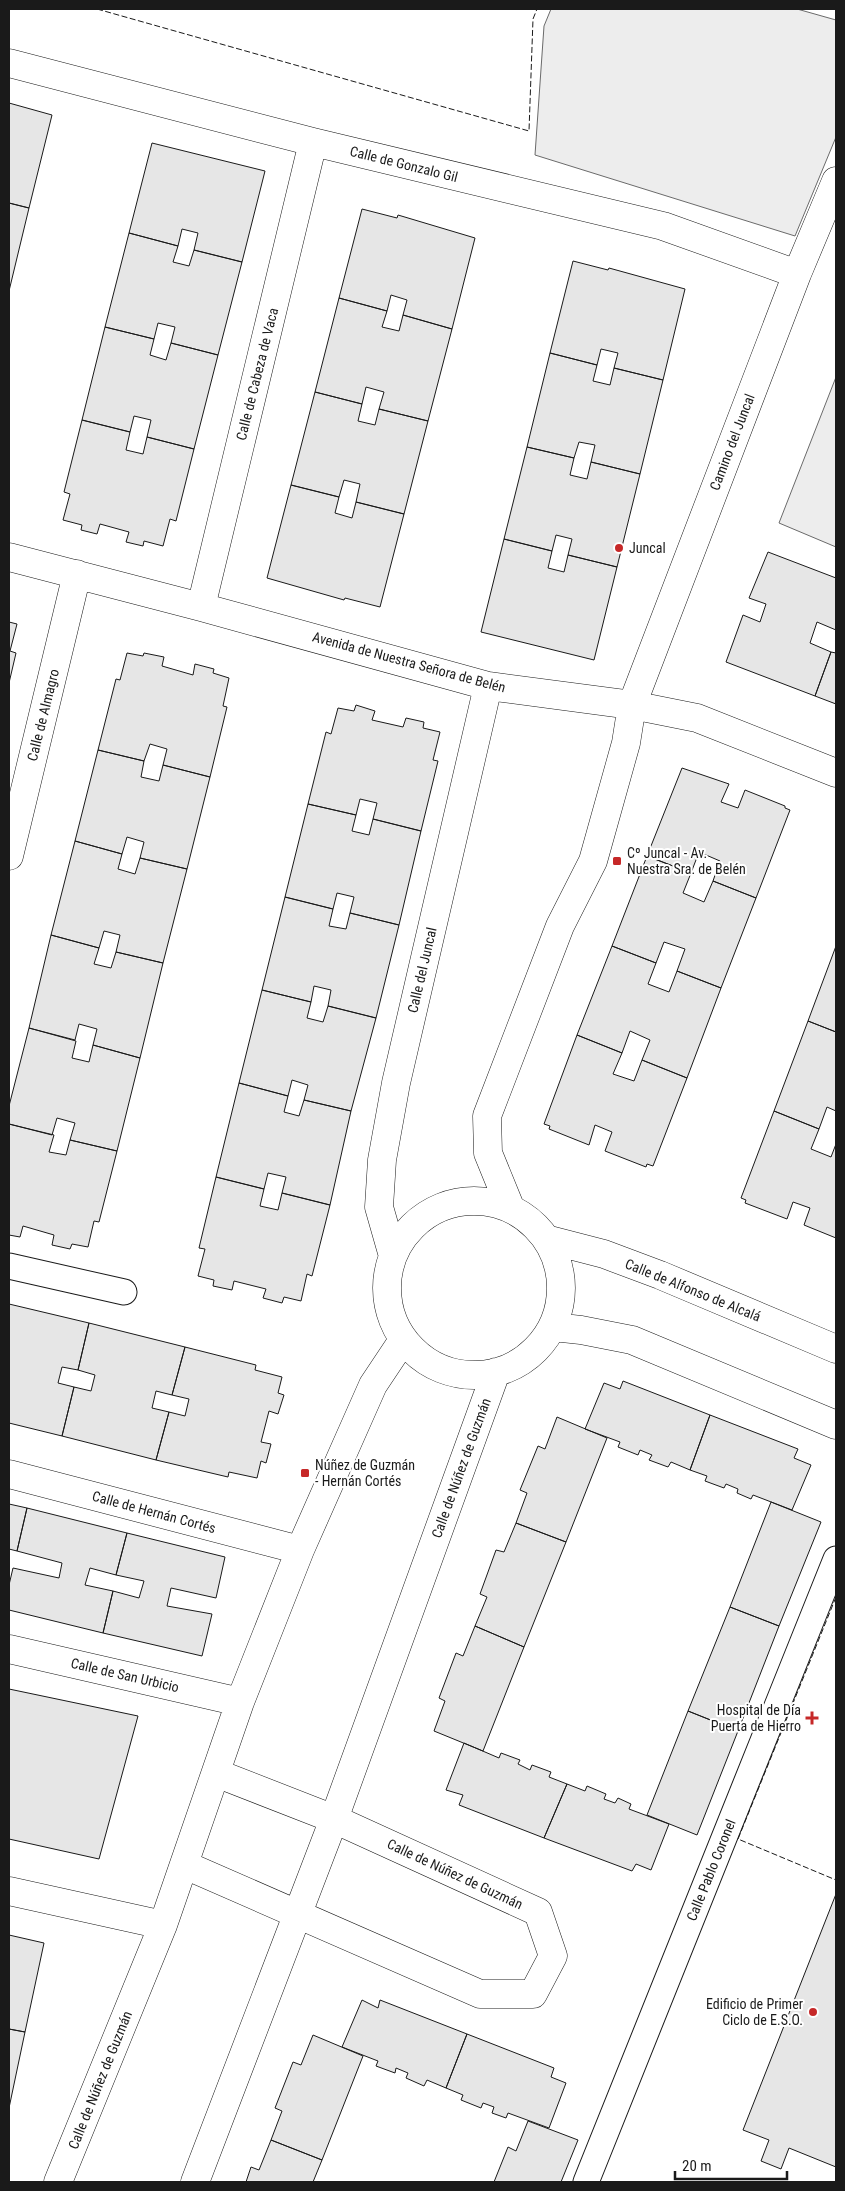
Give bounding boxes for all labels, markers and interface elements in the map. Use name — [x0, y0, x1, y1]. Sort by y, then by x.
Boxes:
street label: Calle de Gonzalo Gil — [348, 143, 460, 185]
street label: Calle de Cabeza de Vaca — [233, 306, 281, 442]
street label: Camino del Juncal — [706, 391, 758, 493]
place label: Juncal — [629, 540, 666, 556]
marker: Juncal — [613, 542, 625, 554]
street label: Avenida de Nuestra Señora de Belén — [311, 628, 507, 696]
street label: Calle de Almagro — [24, 667, 62, 763]
place label: Cº Juncal - Av. Nuestra Sra. de Belén — [627, 845, 746, 877]
marker: Cº Juncal - Av. Nuestra Sra. de Belén — [611, 855, 623, 867]
street label: Calle del Juncal — [404, 926, 440, 1014]
street label: Calle de Alfonso de Alcalá — [623, 1255, 763, 1325]
street label: Calle de Núñez de Guzmán — [428, 1396, 494, 1540]
place label: Núñez de Guzmán - Hernán Cortés — [315, 1457, 415, 1489]
marker: Núñez de Guzmán - Hernán Cortés — [299, 1467, 311, 1479]
street label: Calle de Hernán Cortés — [90, 1488, 218, 1536]
street label: Calle de San Urbicio — [69, 1655, 181, 1695]
place label: Hospital de Día Puerta de Hierro — [711, 1702, 801, 1734]
marker: Hospital de Día Puerta de Hierro — [805, 1711, 819, 1725]
street label: Calle Pablo Coronel — [683, 1817, 739, 1923]
street label: Calle de Núñez de Guzmán — [385, 1836, 525, 1912]
place label: Edificio de Primer Ciclo de E.S.O. — [706, 1996, 803, 2028]
marker: Edificio de Primer Ciclo de E.S.O. — [807, 2006, 819, 2018]
street label: Calle de Núñez de Guzmán — [65, 2009, 135, 2151]
scale bar — [675, 2148, 788, 2180]
text: 20 m — [682, 2157, 712, 2175]

